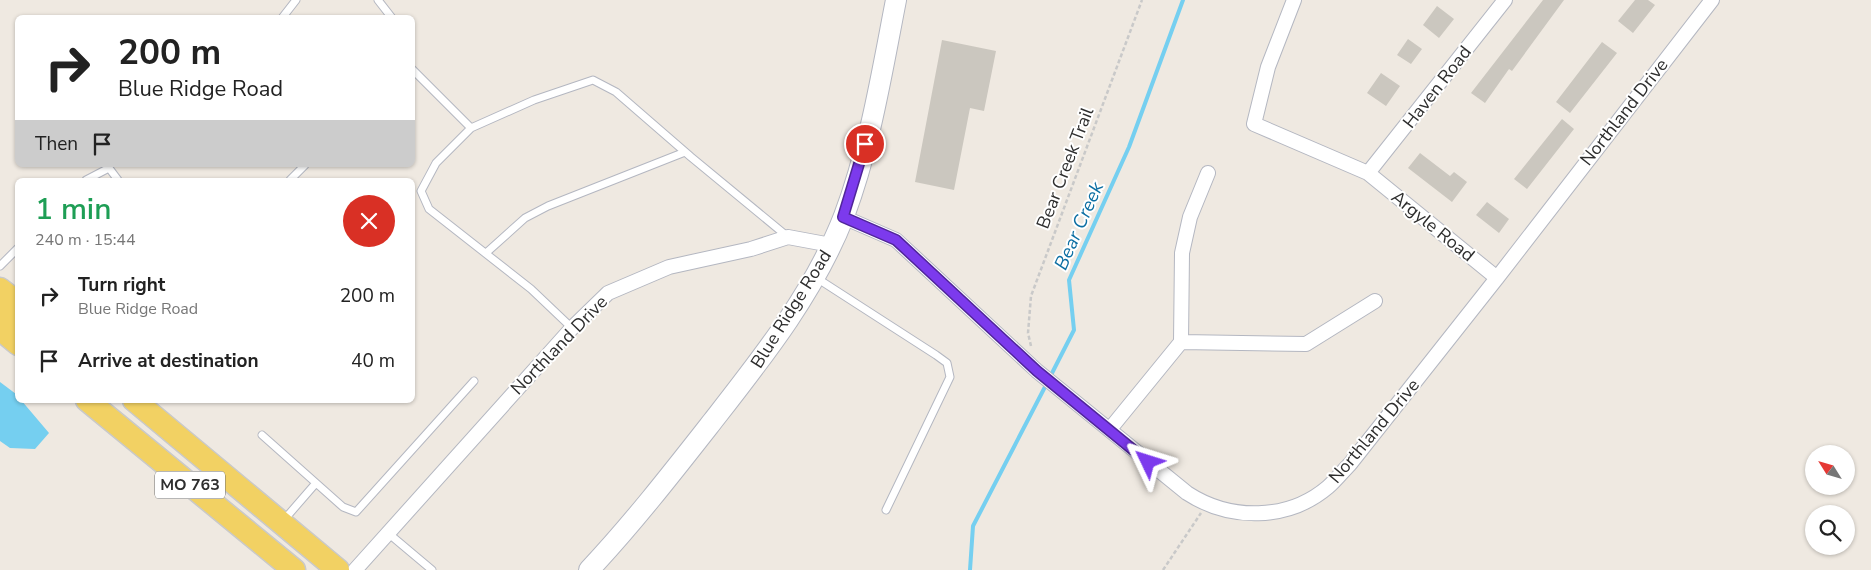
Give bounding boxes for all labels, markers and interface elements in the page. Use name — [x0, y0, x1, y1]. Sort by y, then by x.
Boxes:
text: 200 m — [118, 29, 221, 76]
icon: right — [35, 35, 100, 100]
street label: Haven Road — [1397, 41, 1477, 133]
street label: Northland Drive — [1575, 54, 1673, 170]
text: Blue Ridge Road — [118, 74, 283, 104]
street label: Bear Creek Trail — [1032, 104, 1098, 232]
pin — [844, 123, 886, 165]
icon: arrive — [88, 130, 116, 158]
icon: arrive — [851, 130, 879, 158]
text: Then — [35, 131, 78, 157]
water label: Bear Creek — [1049, 178, 1109, 274]
street label: Argyle Road — [1386, 185, 1480, 267]
text: 1 min — [35, 189, 111, 230]
button: close — [343, 195, 395, 247]
text: 240 m · 15:44 — [35, 229, 136, 251]
street label: Blue Ridge Road — [745, 245, 837, 373]
text: Turn right — [78, 272, 165, 298]
icon: right — [35, 282, 63, 310]
text: 200 m — [340, 283, 395, 309]
street label: Northland Drive — [505, 290, 613, 400]
text: Blue Ridge Road — [78, 298, 198, 320]
icon: arrive — [35, 347, 63, 375]
text: Arrive at destination — [78, 348, 259, 374]
text: 40 m — [351, 348, 395, 374]
street label: Northland Drive — [1323, 374, 1425, 488]
position arrow — [1121, 435, 1173, 487]
north arrow — [1805, 445, 1855, 495]
map controls — [1805, 445, 1855, 555]
road number: MO 763 — [155, 472, 225, 498]
button: search — [1805, 505, 1855, 555]

